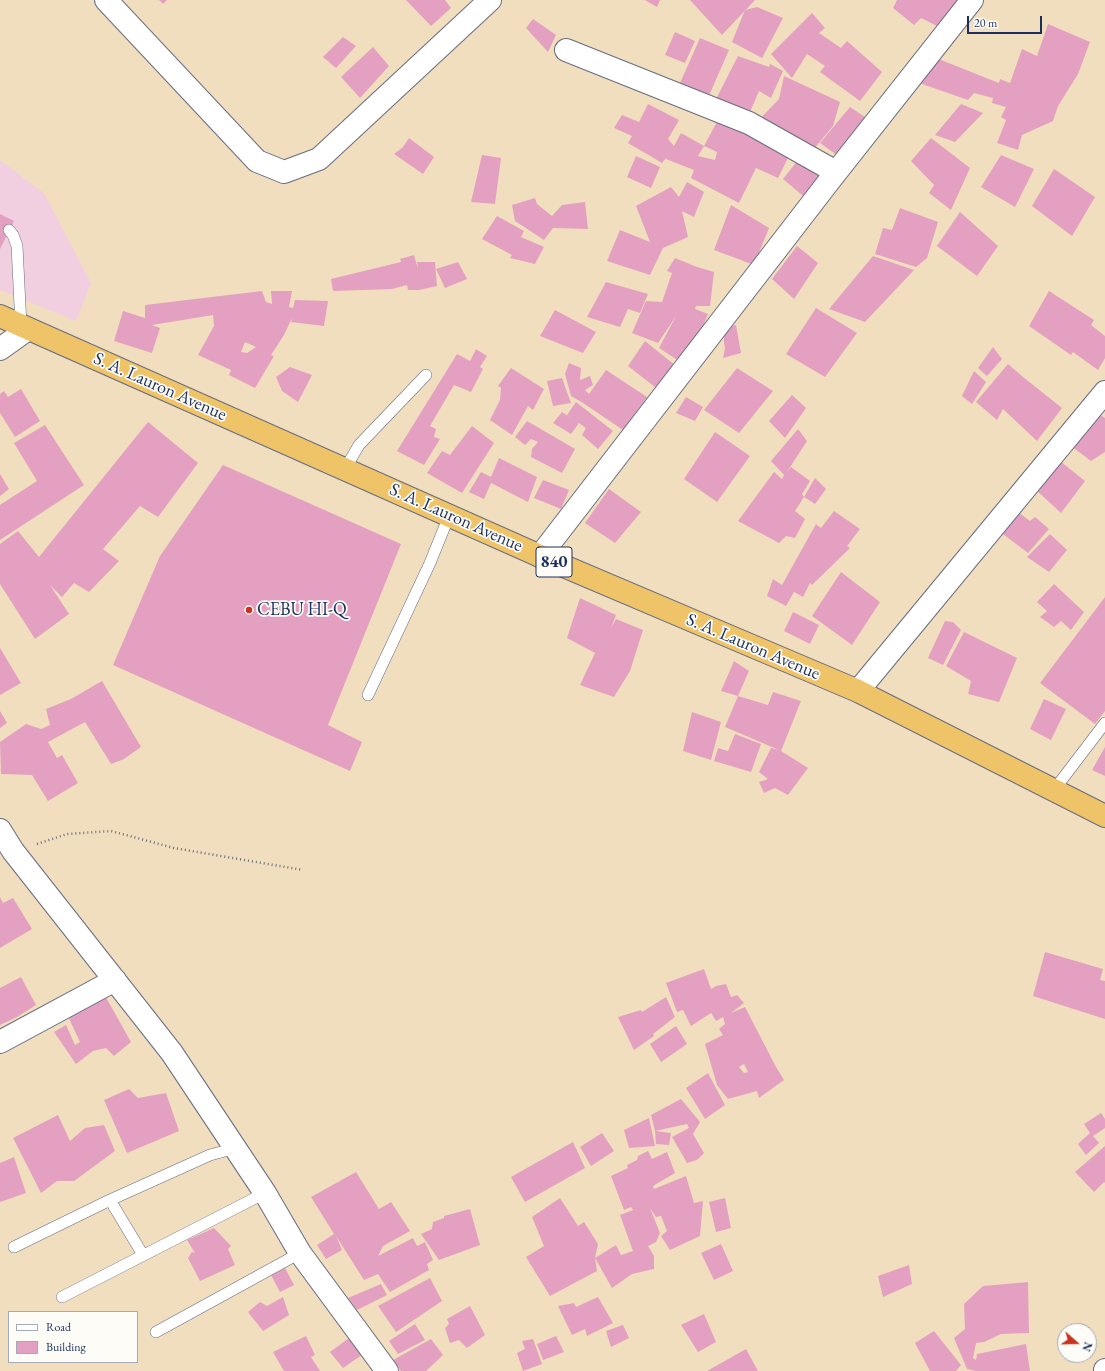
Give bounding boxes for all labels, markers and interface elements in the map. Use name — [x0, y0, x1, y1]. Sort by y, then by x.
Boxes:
scale bar — [969, 8, 1044, 34]
text: 20 m — [974, 15, 997, 31]
street label: S. A. Lauron Avenue — [90, 348, 230, 426]
street label: S. A. Lauron Avenue — [386, 479, 526, 557]
road number: 840 — [536, 547, 572, 577]
place label: CEBU HI-Q — [257, 599, 347, 621]
marker: CEBU HI-Q — [244, 605, 254, 615]
street label: S. A. Lauron Avenue — [683, 609, 823, 685]
legend — [8, 1311, 138, 1363]
text: Road — [46, 1319, 71, 1335]
north arrow — [1057, 1323, 1097, 1363]
text: Building — [46, 1339, 86, 1355]
text: N — [1079, 1340, 1095, 1353]

